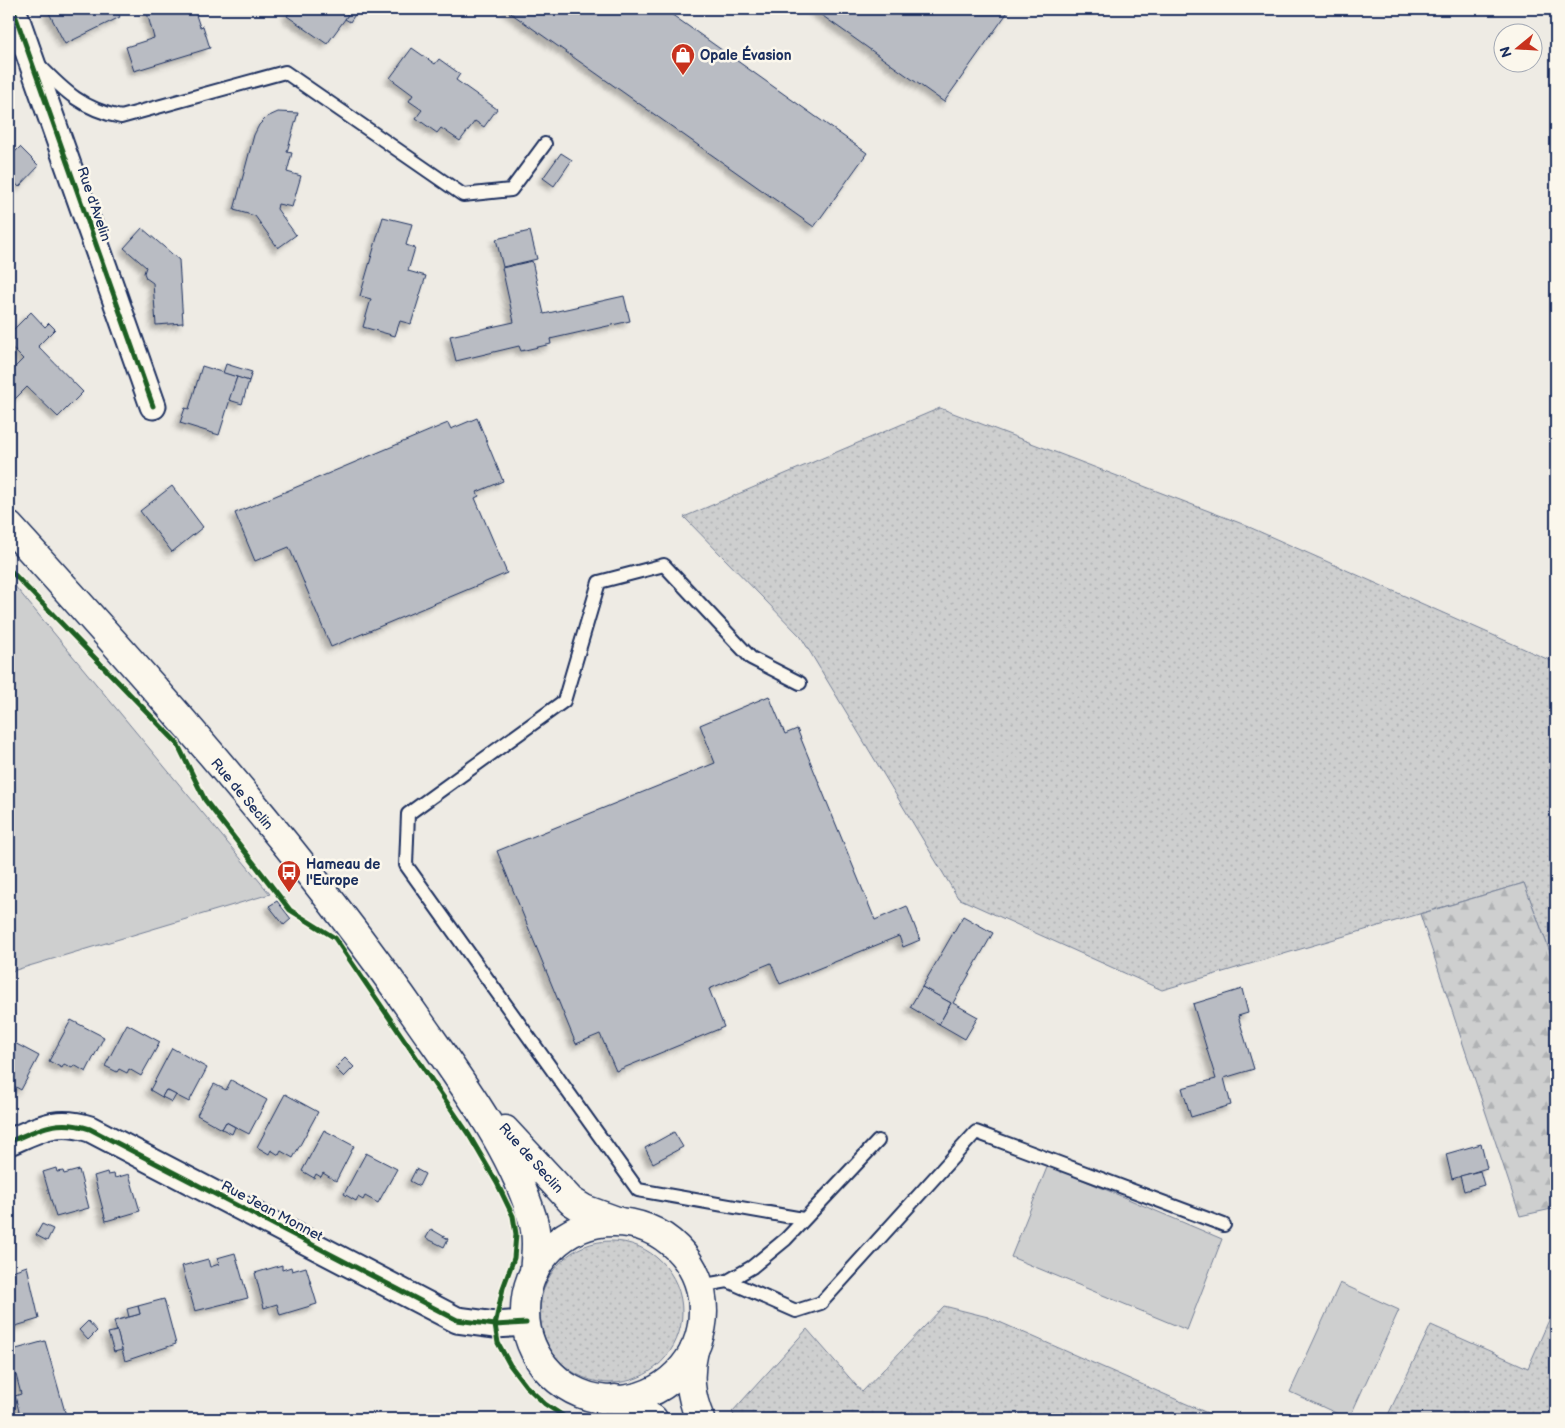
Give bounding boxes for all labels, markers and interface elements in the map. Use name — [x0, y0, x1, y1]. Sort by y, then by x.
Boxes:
north arrow — [1492, 22, 1542, 72]
shop icon: Opale Évasion — [670, 42, 696, 76]
text: N — [1496, 44, 1516, 59]
place label: Opale Évasion — [700, 45, 792, 64]
street label: Rue d'Avelin — [73, 165, 115, 244]
street label: Rue de Seclin — [207, 755, 277, 833]
place label: Hameau de l'Europe — [306, 856, 380, 889]
bus stop icon: Hameau de l'Europe — [276, 859, 302, 893]
street label: Rue de Seclin — [495, 1120, 567, 1197]
street label: Rue Jean Monnet — [218, 1177, 326, 1245]

